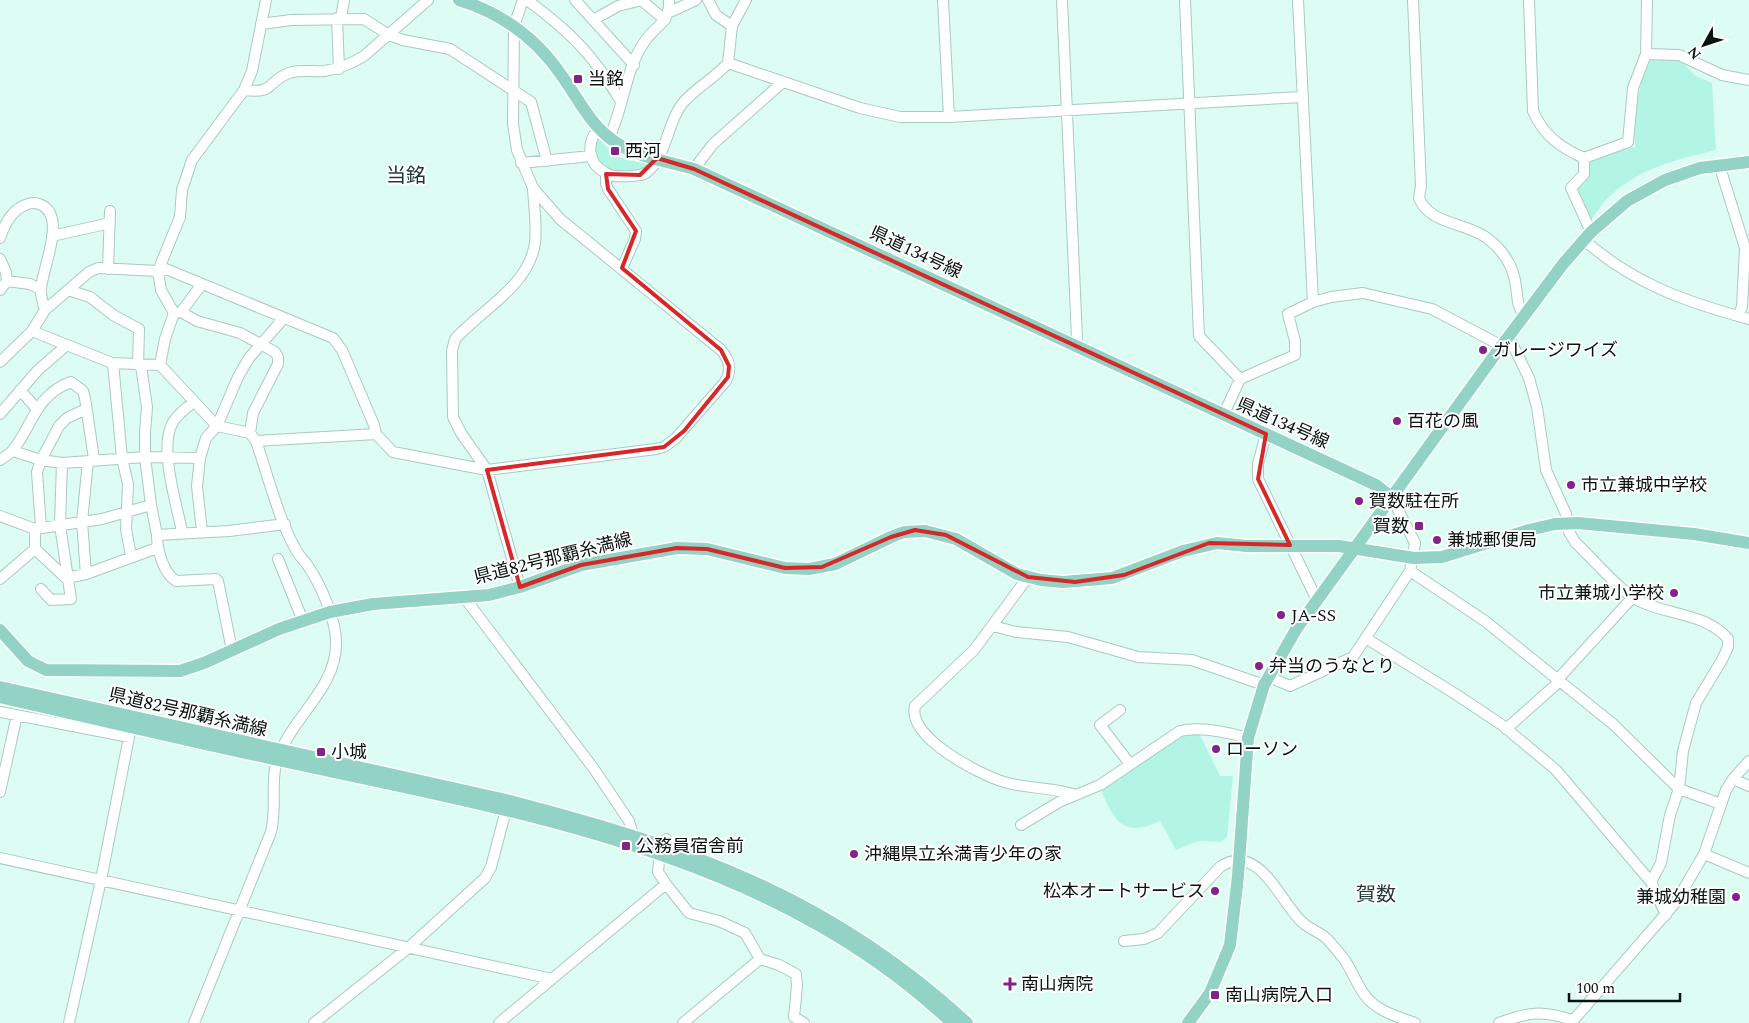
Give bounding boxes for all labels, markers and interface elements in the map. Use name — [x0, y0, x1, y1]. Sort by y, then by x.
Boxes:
north arrow — [1679, 20, 1729, 70]
text: N — [1683, 42, 1706, 64]
place label: 当銘 — [588, 66, 624, 93]
marker: 当銘 — [572, 73, 584, 85]
place label: 西河 — [625, 138, 661, 165]
marker: 西河 — [609, 145, 621, 157]
district label: 当銘 — [386, 161, 426, 191]
street label: 県道134号線 — [865, 219, 966, 286]
place label: ガレージワイズ — [1493, 337, 1618, 364]
marker: ガレージワイズ — [1477, 344, 1489, 356]
street label: 県道134号線 — [1232, 391, 1334, 456]
place label: 百花の風 — [1407, 408, 1479, 435]
marker: 百花の風 — [1391, 415, 1403, 427]
place label: 市立兼城中学校 — [1581, 472, 1707, 499]
marker: 市立兼城中学校 — [1565, 479, 1577, 491]
place label: 賀数駐在所 — [1369, 488, 1459, 515]
marker: 賀数駐在所 — [1353, 495, 1365, 507]
place label: 賀数 — [1373, 513, 1409, 540]
marker: 賀数 — [1413, 520, 1425, 532]
street label: 県道82号那覇糸満線 — [471, 526, 635, 591]
place label: 兼城郵便局 — [1447, 527, 1537, 554]
marker: 兼城郵便局 — [1431, 534, 1443, 546]
place label: 市立兼城小学校 — [1538, 580, 1664, 607]
marker: 市立兼城小学校 — [1668, 587, 1680, 599]
place label: JA-SS — [1291, 602, 1336, 629]
marker: JA-SS — [1275, 609, 1287, 621]
place label: 弁当のうなとり — [1269, 653, 1395, 680]
marker: 弁当のうなとり — [1253, 660, 1265, 672]
street label: 県道82号那覇糸満線 — [106, 681, 270, 744]
place label: ローソン — [1226, 736, 1298, 763]
place label: 小城 — [331, 739, 367, 766]
marker: ローソン — [1210, 743, 1222, 755]
marker: 小城 — [315, 746, 327, 758]
place label: 公務員宿舎前 — [636, 833, 744, 860]
marker: 公務員宿舎前 — [620, 840, 632, 852]
place label: 沖縄県立糸満青少年の家 — [864, 841, 1062, 868]
marker: 沖縄県立糸満青少年の家 — [848, 848, 860, 860]
place label: 松本オートサービス — [1043, 878, 1205, 905]
district label: 賀数 — [1356, 880, 1396, 910]
place label: 兼城幼稚園 — [1636, 884, 1726, 911]
marker: 松本オートサービス — [1209, 885, 1221, 897]
marker: 兼城幼稚園 — [1730, 891, 1742, 903]
scale bar — [1569, 970, 1680, 1002]
place label: 南山病院 — [1021, 971, 1093, 998]
marker: 南山病院 — [1003, 977, 1017, 991]
text: 100 m — [1576, 977, 1615, 1000]
place label: 南山病院入口 — [1225, 982, 1333, 1009]
marker: 南山病院入口 — [1209, 989, 1221, 1001]

